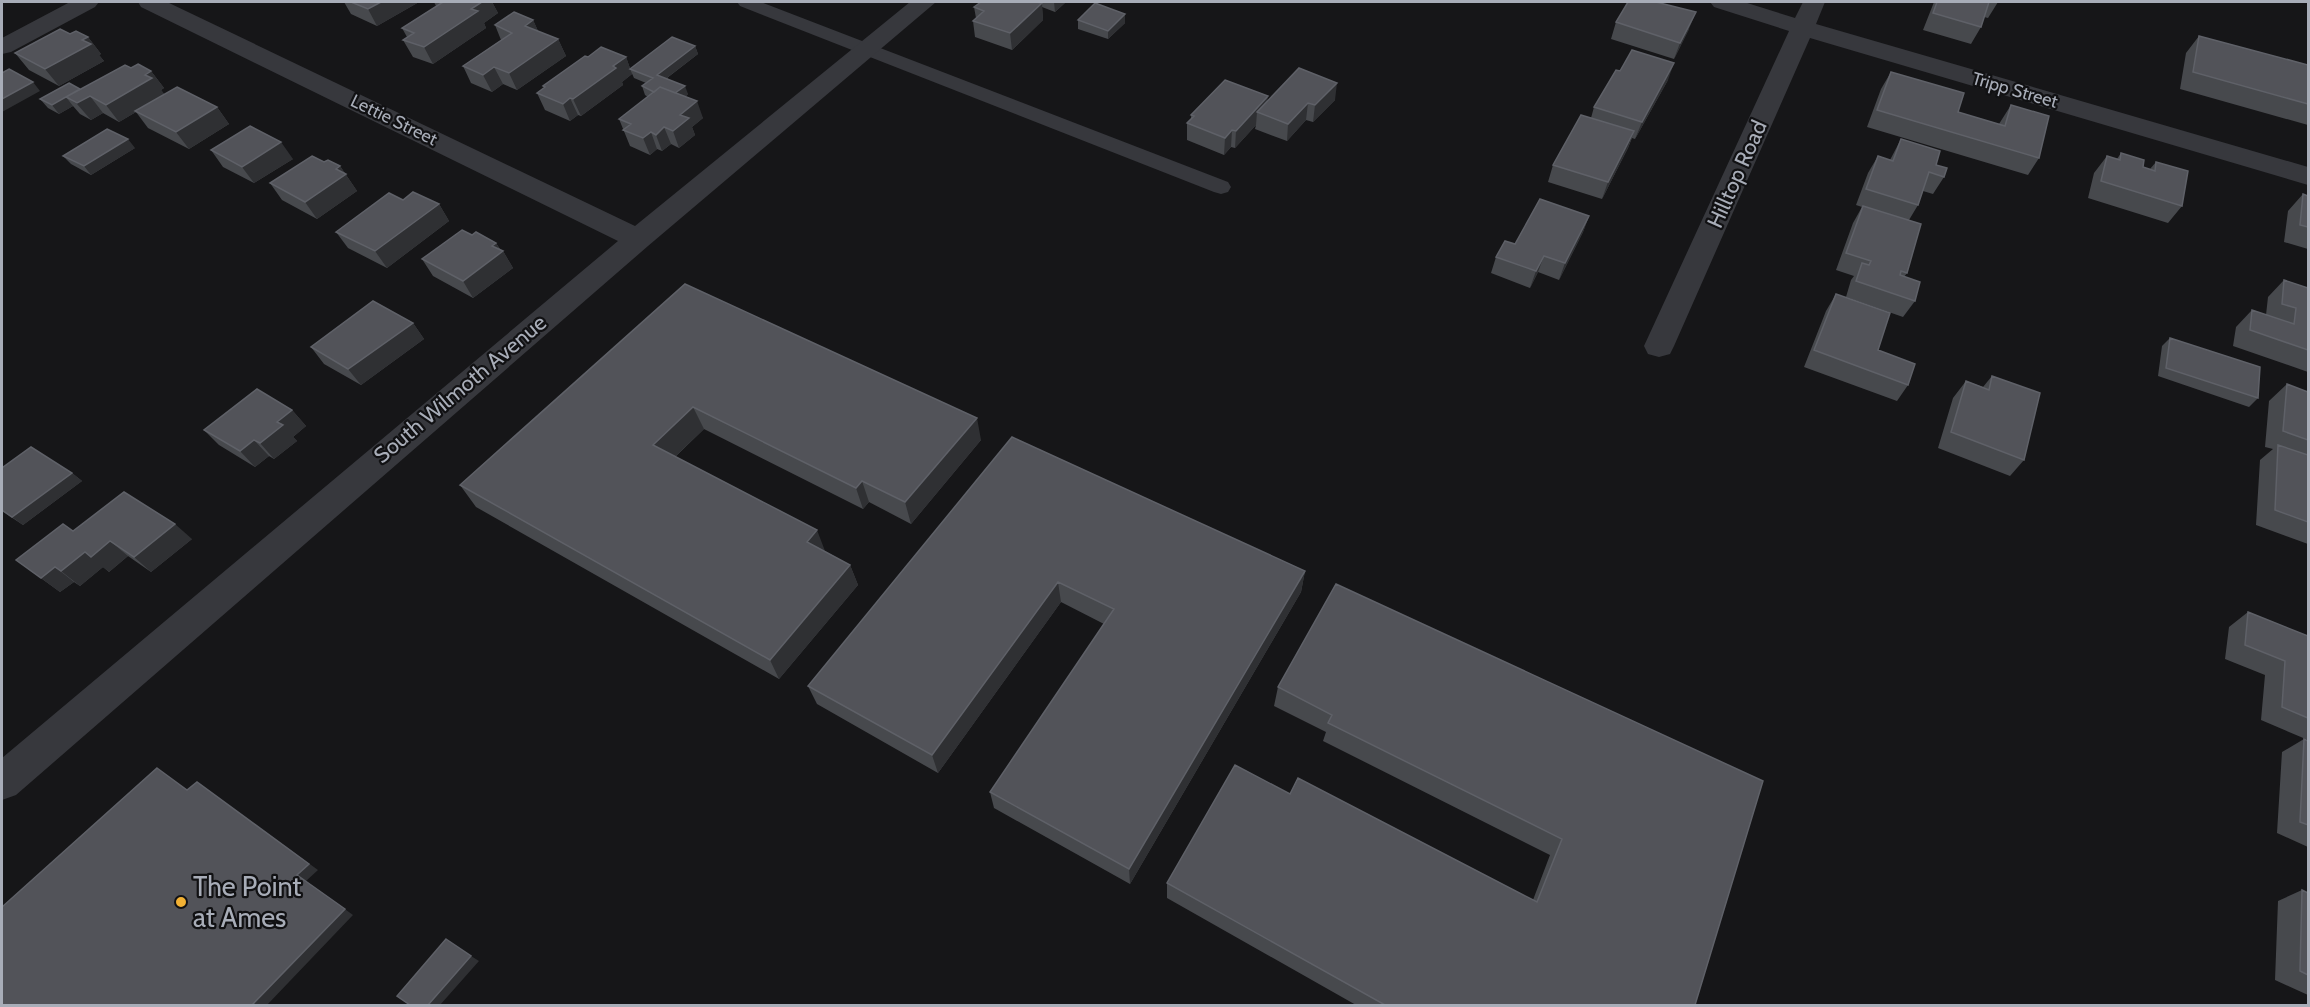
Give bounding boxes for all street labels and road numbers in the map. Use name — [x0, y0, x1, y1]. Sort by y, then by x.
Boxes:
street label: Tripp Street — [1970, 67, 2060, 113]
street label: Lettie Street — [347, 90, 441, 150]
street label: Hilltop Road — [1701, 116, 1773, 232]
street label: South Wilmoth Avenue — [368, 309, 552, 469]

